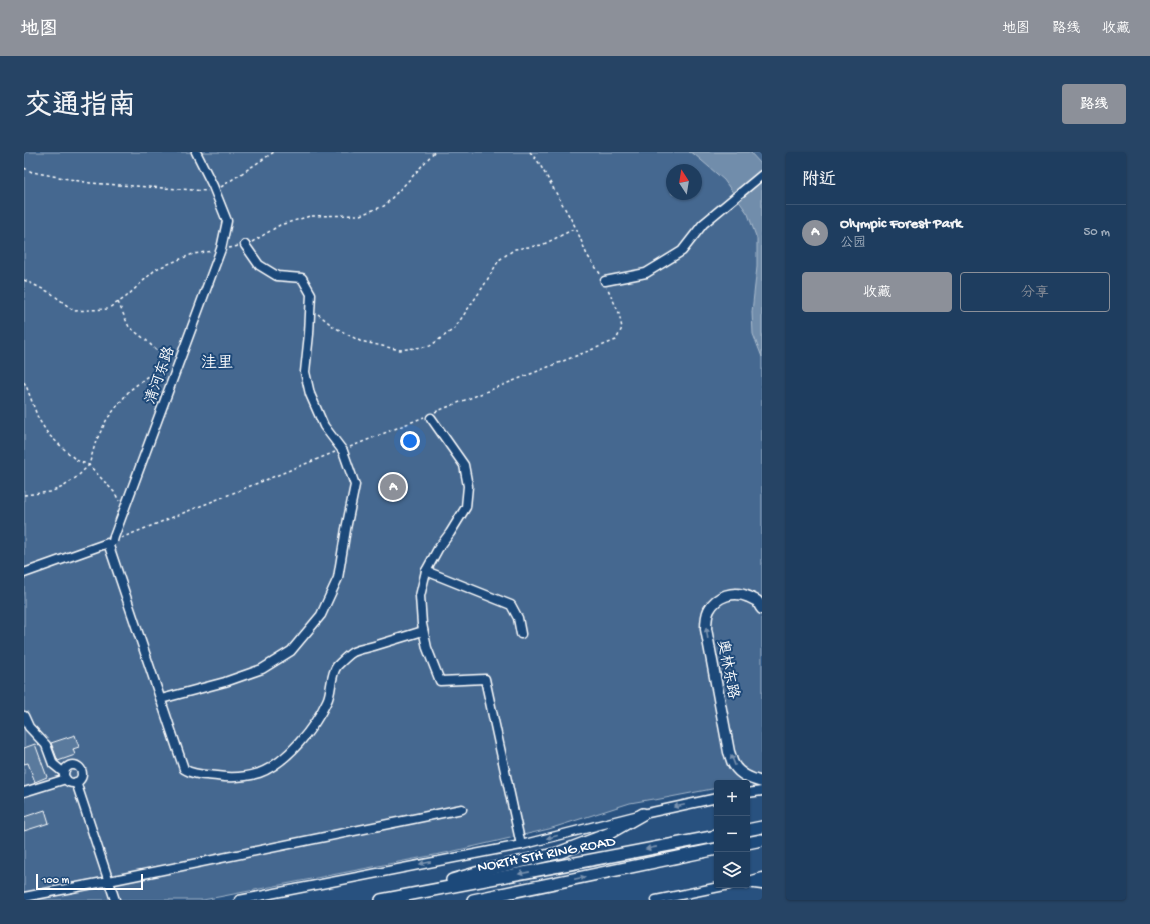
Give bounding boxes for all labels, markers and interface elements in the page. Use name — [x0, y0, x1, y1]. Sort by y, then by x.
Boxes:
text: 地图 — [20, 19, 58, 42]
text: 地图 — [1002, 21, 1030, 38]
text: 路线 — [1052, 21, 1080, 38]
text: 收藏 — [1102, 21, 1130, 38]
button: 路线 — [1062, 84, 1126, 124]
text: 交通指南 — [24, 91, 136, 124]
north arrow — [666, 164, 702, 200]
text: 附近 — [802, 171, 836, 191]
text: Olympic Forest Park — [840, 215, 962, 233]
text: A — [811, 225, 819, 240]
text: 50 m — [1083, 225, 1110, 240]
text: 公园 — [840, 236, 866, 251]
button: 收藏 — [802, 272, 952, 312]
button: 分享 — [960, 272, 1110, 312]
street label: 清河东路 — [142, 344, 180, 407]
district label: 洼里 — [201, 353, 233, 374]
your location — [400, 431, 420, 451]
pin: A — [380, 472, 406, 502]
one-way arrow — [704, 627, 710, 639]
street label: 奥林东路 — [712, 638, 742, 701]
one-way arrow — [729, 754, 736, 766]
map controls — [714, 780, 750, 888]
button: + — [714, 780, 750, 816]
one-way arrow — [673, 804, 685, 810]
button: − — [714, 816, 750, 852]
street label: NORTH 5TH RING ROAD — [476, 833, 617, 877]
one-way arrow — [546, 834, 559, 840]
one-way arrow — [645, 846, 657, 852]
button: layers — [714, 852, 750, 888]
one-way arrow — [419, 861, 431, 867]
one-way arrow — [517, 870, 530, 876]
scale bar — [36, 872, 143, 891]
text: 100 m — [42, 875, 69, 887]
one-way arrow — [574, 875, 586, 881]

